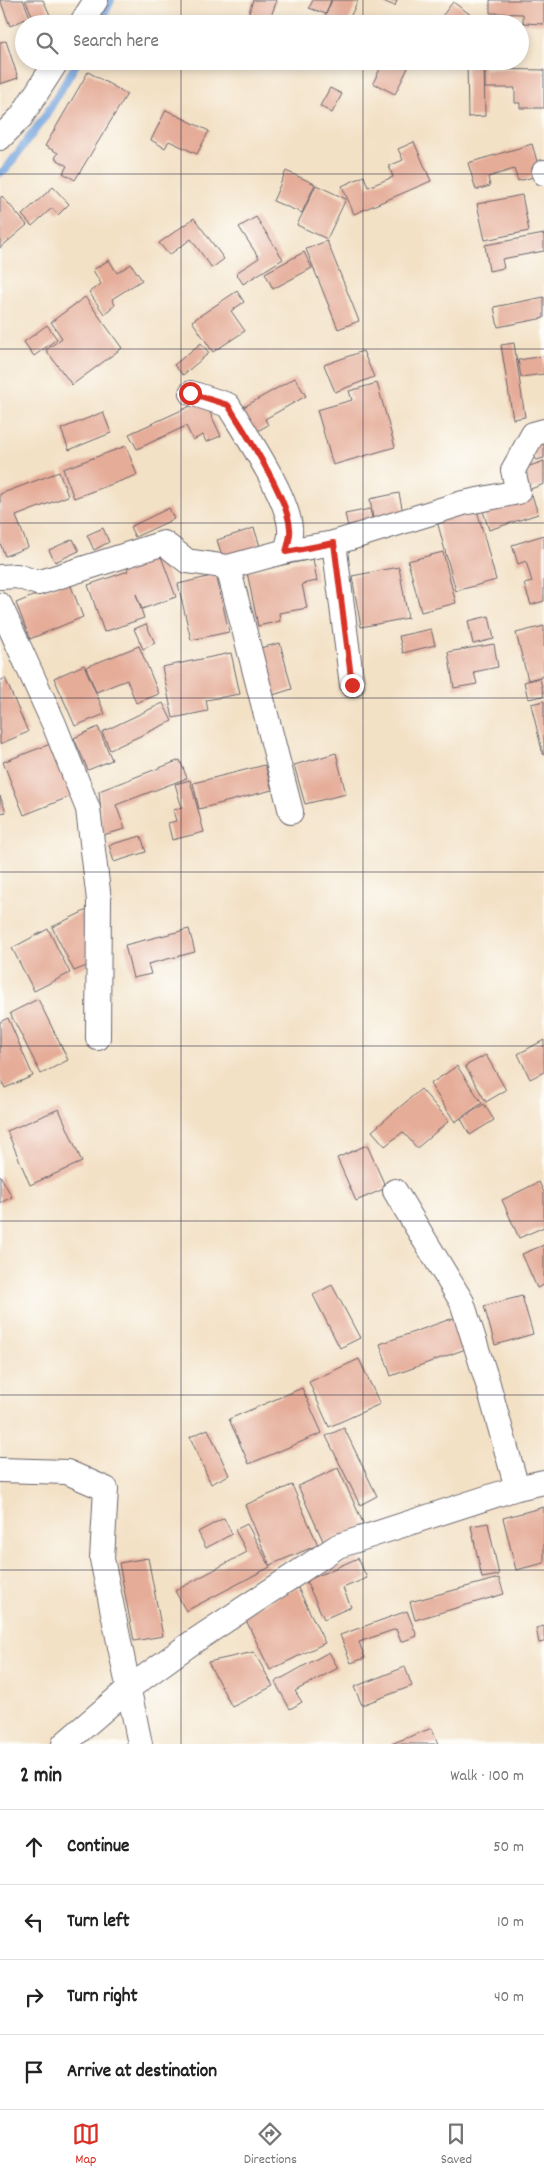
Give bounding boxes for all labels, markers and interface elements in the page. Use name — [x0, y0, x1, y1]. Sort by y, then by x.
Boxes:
search box — [15, 15, 529, 70]
icon: search — [33, 29, 61, 57]
text: Search here — [73, 29, 159, 56]
route start — [179, 382, 202, 405]
route end — [341, 674, 364, 697]
text: 2 min — [20, 1762, 62, 1792]
text: Walk · 100 m — [450, 1765, 524, 1788]
icon: ahead — [20, 1833, 48, 1861]
text: Continue — [67, 1834, 129, 1861]
text: 50 m — [493, 1836, 524, 1859]
icon: left — [20, 1908, 48, 1936]
text: Turn left — [67, 1909, 130, 1936]
text: 10 m — [497, 1911, 524, 1934]
icon: right — [20, 1983, 48, 2011]
text: Turn right — [67, 1984, 138, 2011]
text: 40 m — [494, 1986, 524, 2009]
icon: arrive — [20, 2058, 48, 2086]
text: Arrive at destination — [67, 2059, 217, 2086]
tab: Map — [72, 2120, 100, 2170]
tab: Directions — [244, 2120, 297, 2170]
tab: Saved — [441, 2120, 472, 2170]

